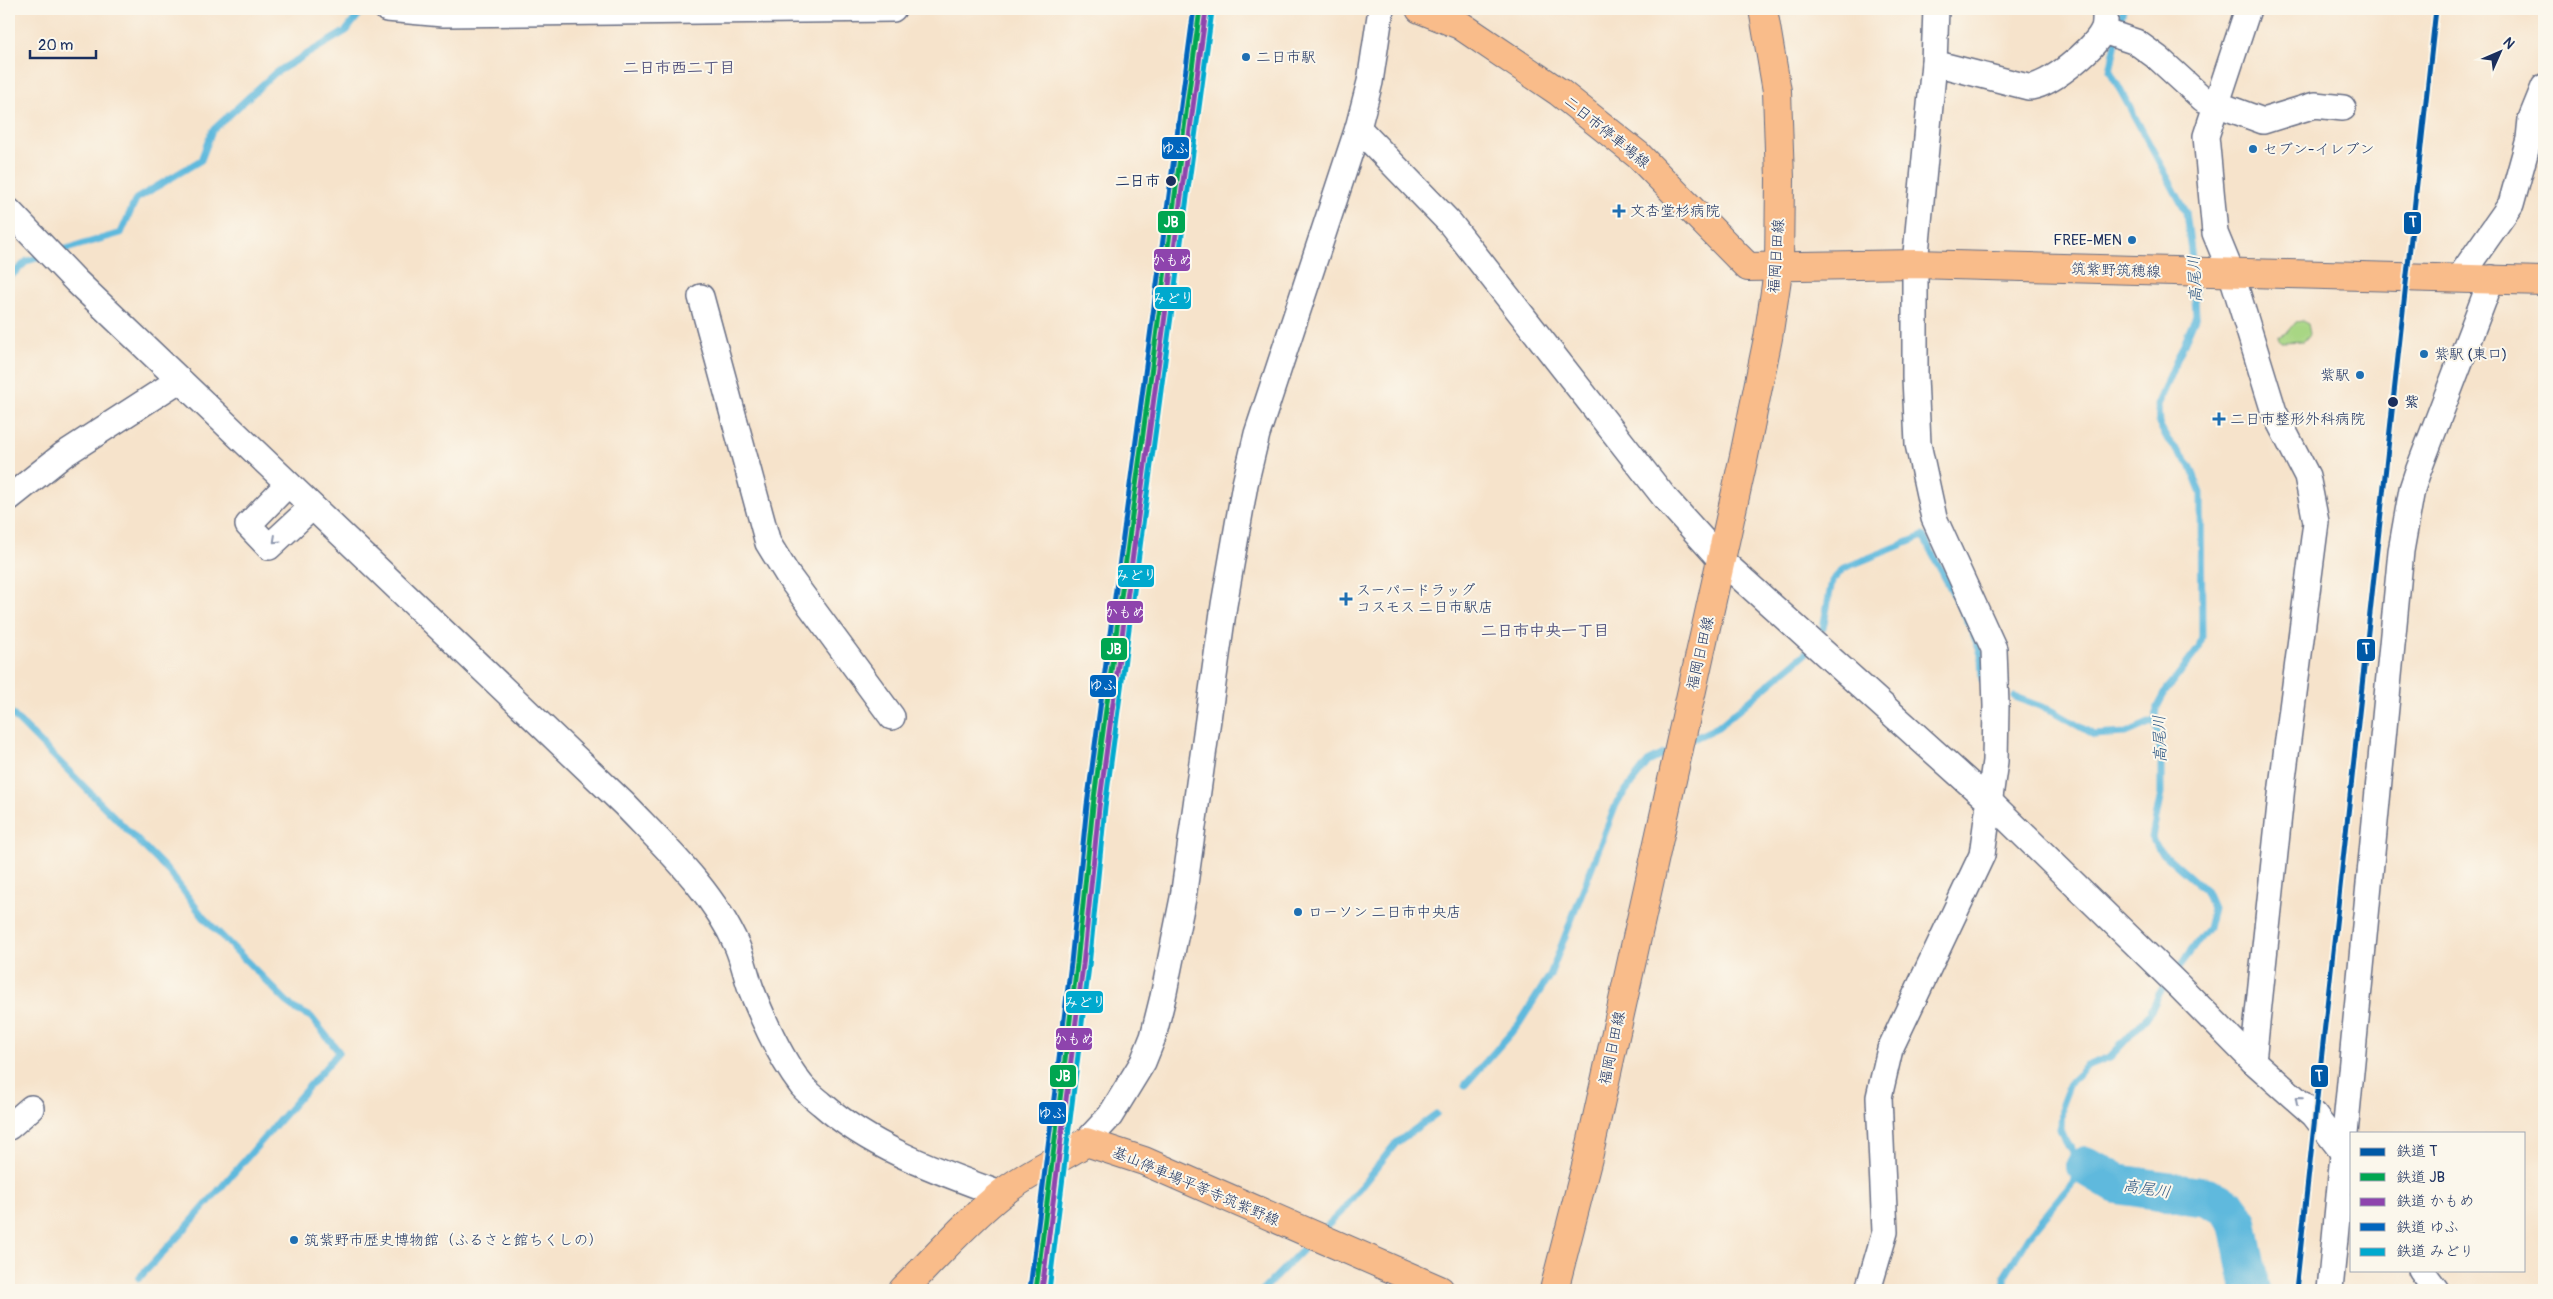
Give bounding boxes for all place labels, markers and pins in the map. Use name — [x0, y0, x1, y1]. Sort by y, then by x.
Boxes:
place label: 二日市駅 — [1256, 48, 1316, 67]
marker: 二日市駅 — [1240, 51, 1252, 63]
place label: セブン-イレブン — [2263, 140, 2374, 159]
marker: セブン-イレブン — [2247, 143, 2259, 155]
place label: 二日市 — [1115, 172, 1160, 191]
marker: 二日市 — [1164, 174, 1178, 188]
place label: 文杏堂杉病院 — [1630, 202, 1720, 221]
marker: 文杏堂杉病院 — [1612, 204, 1626, 218]
place label: FREE-MEN — [2053, 231, 2122, 250]
marker: FREE-MEN — [2126, 234, 2138, 246]
place label: 紫駅 (東口) — [2434, 345, 2507, 364]
marker: 紫駅 (東口) — [2418, 348, 2430, 360]
place label: 紫駅 — [2320, 366, 2350, 385]
marker: 紫駅 — [2354, 369, 2366, 381]
place label: 紫 — [2404, 393, 2419, 412]
marker: 紫 — [2386, 395, 2400, 409]
place label: 二日市整形外科病院 — [2230, 410, 2365, 429]
marker: 二日市整形外科病院 — [2212, 412, 2226, 426]
place label: スーパードラッグ コスモス 二日市駅店 — [1356, 581, 1493, 617]
marker: スーパードラッグ コスモス 二日市駅店 — [1340, 593, 1352, 605]
place label: ローソン 二日市中央店 — [1308, 903, 1461, 922]
marker: ローソン 二日市中央店 — [1292, 906, 1304, 918]
place label: 筑紫野市歴史博物館（ふるさと館ちくしの） — [304, 1231, 603, 1250]
marker: 筑紫野市歴史博物館（ふるさと館ちくしの） — [288, 1234, 300, 1246]

